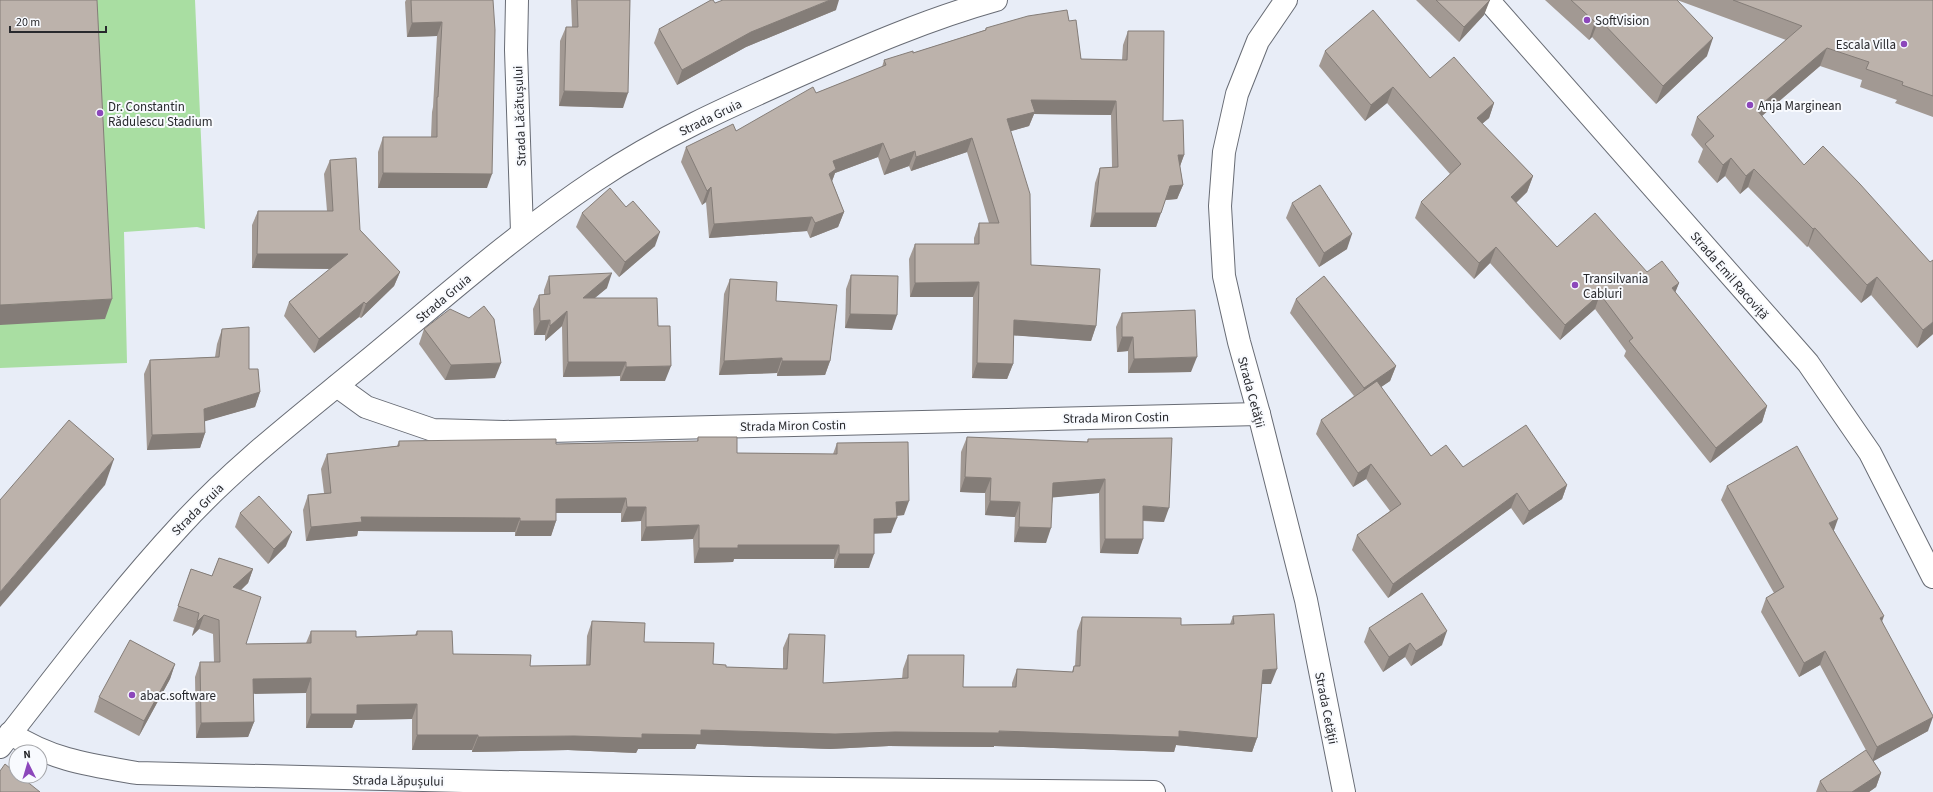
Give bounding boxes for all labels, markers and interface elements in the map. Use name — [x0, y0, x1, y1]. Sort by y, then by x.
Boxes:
scale bar — [10, 8, 106, 34]
place label: SoftVision — [1595, 12, 1649, 30]
text: 20 m — [16, 14, 40, 31]
marker: SoftVision — [1582, 15, 1592, 25]
place label: Escala Villa — [1836, 36, 1896, 54]
marker: Escala Villa — [1899, 39, 1909, 49]
street label: Strada Lăcătușului — [509, 65, 531, 167]
street label: Strada Gruia — [676, 95, 745, 141]
place label: Anja Marginean — [1758, 97, 1842, 115]
place label: Dr. Constantin Rădulescu Stadium — [108, 98, 213, 131]
marker: Anja Marginean — [1745, 100, 1755, 110]
marker: Dr. Constantin Rădulescu Stadium — [95, 108, 105, 118]
street label: Strada Emil Racoviță — [1686, 228, 1773, 324]
street label: Strada Gruia — [412, 270, 475, 327]
place label: Transilvania Cabluri — [1583, 270, 1648, 303]
marker: Transilvania Cabluri — [1570, 280, 1580, 290]
street label: Strada Cetății — [1233, 355, 1269, 430]
street label: Strada Miron Costin — [1063, 408, 1169, 428]
street label: Strada Miron Costin — [740, 416, 846, 436]
street label: Strada Gruia — [167, 479, 228, 540]
street label: Strada Cetății — [1310, 671, 1342, 746]
place label: abac.software — [140, 687, 216, 705]
marker: abac.software — [127, 690, 137, 700]
north arrow — [8, 744, 48, 784]
text: N — [23, 747, 31, 762]
street label: Strada Lăpușului — [352, 771, 444, 791]

